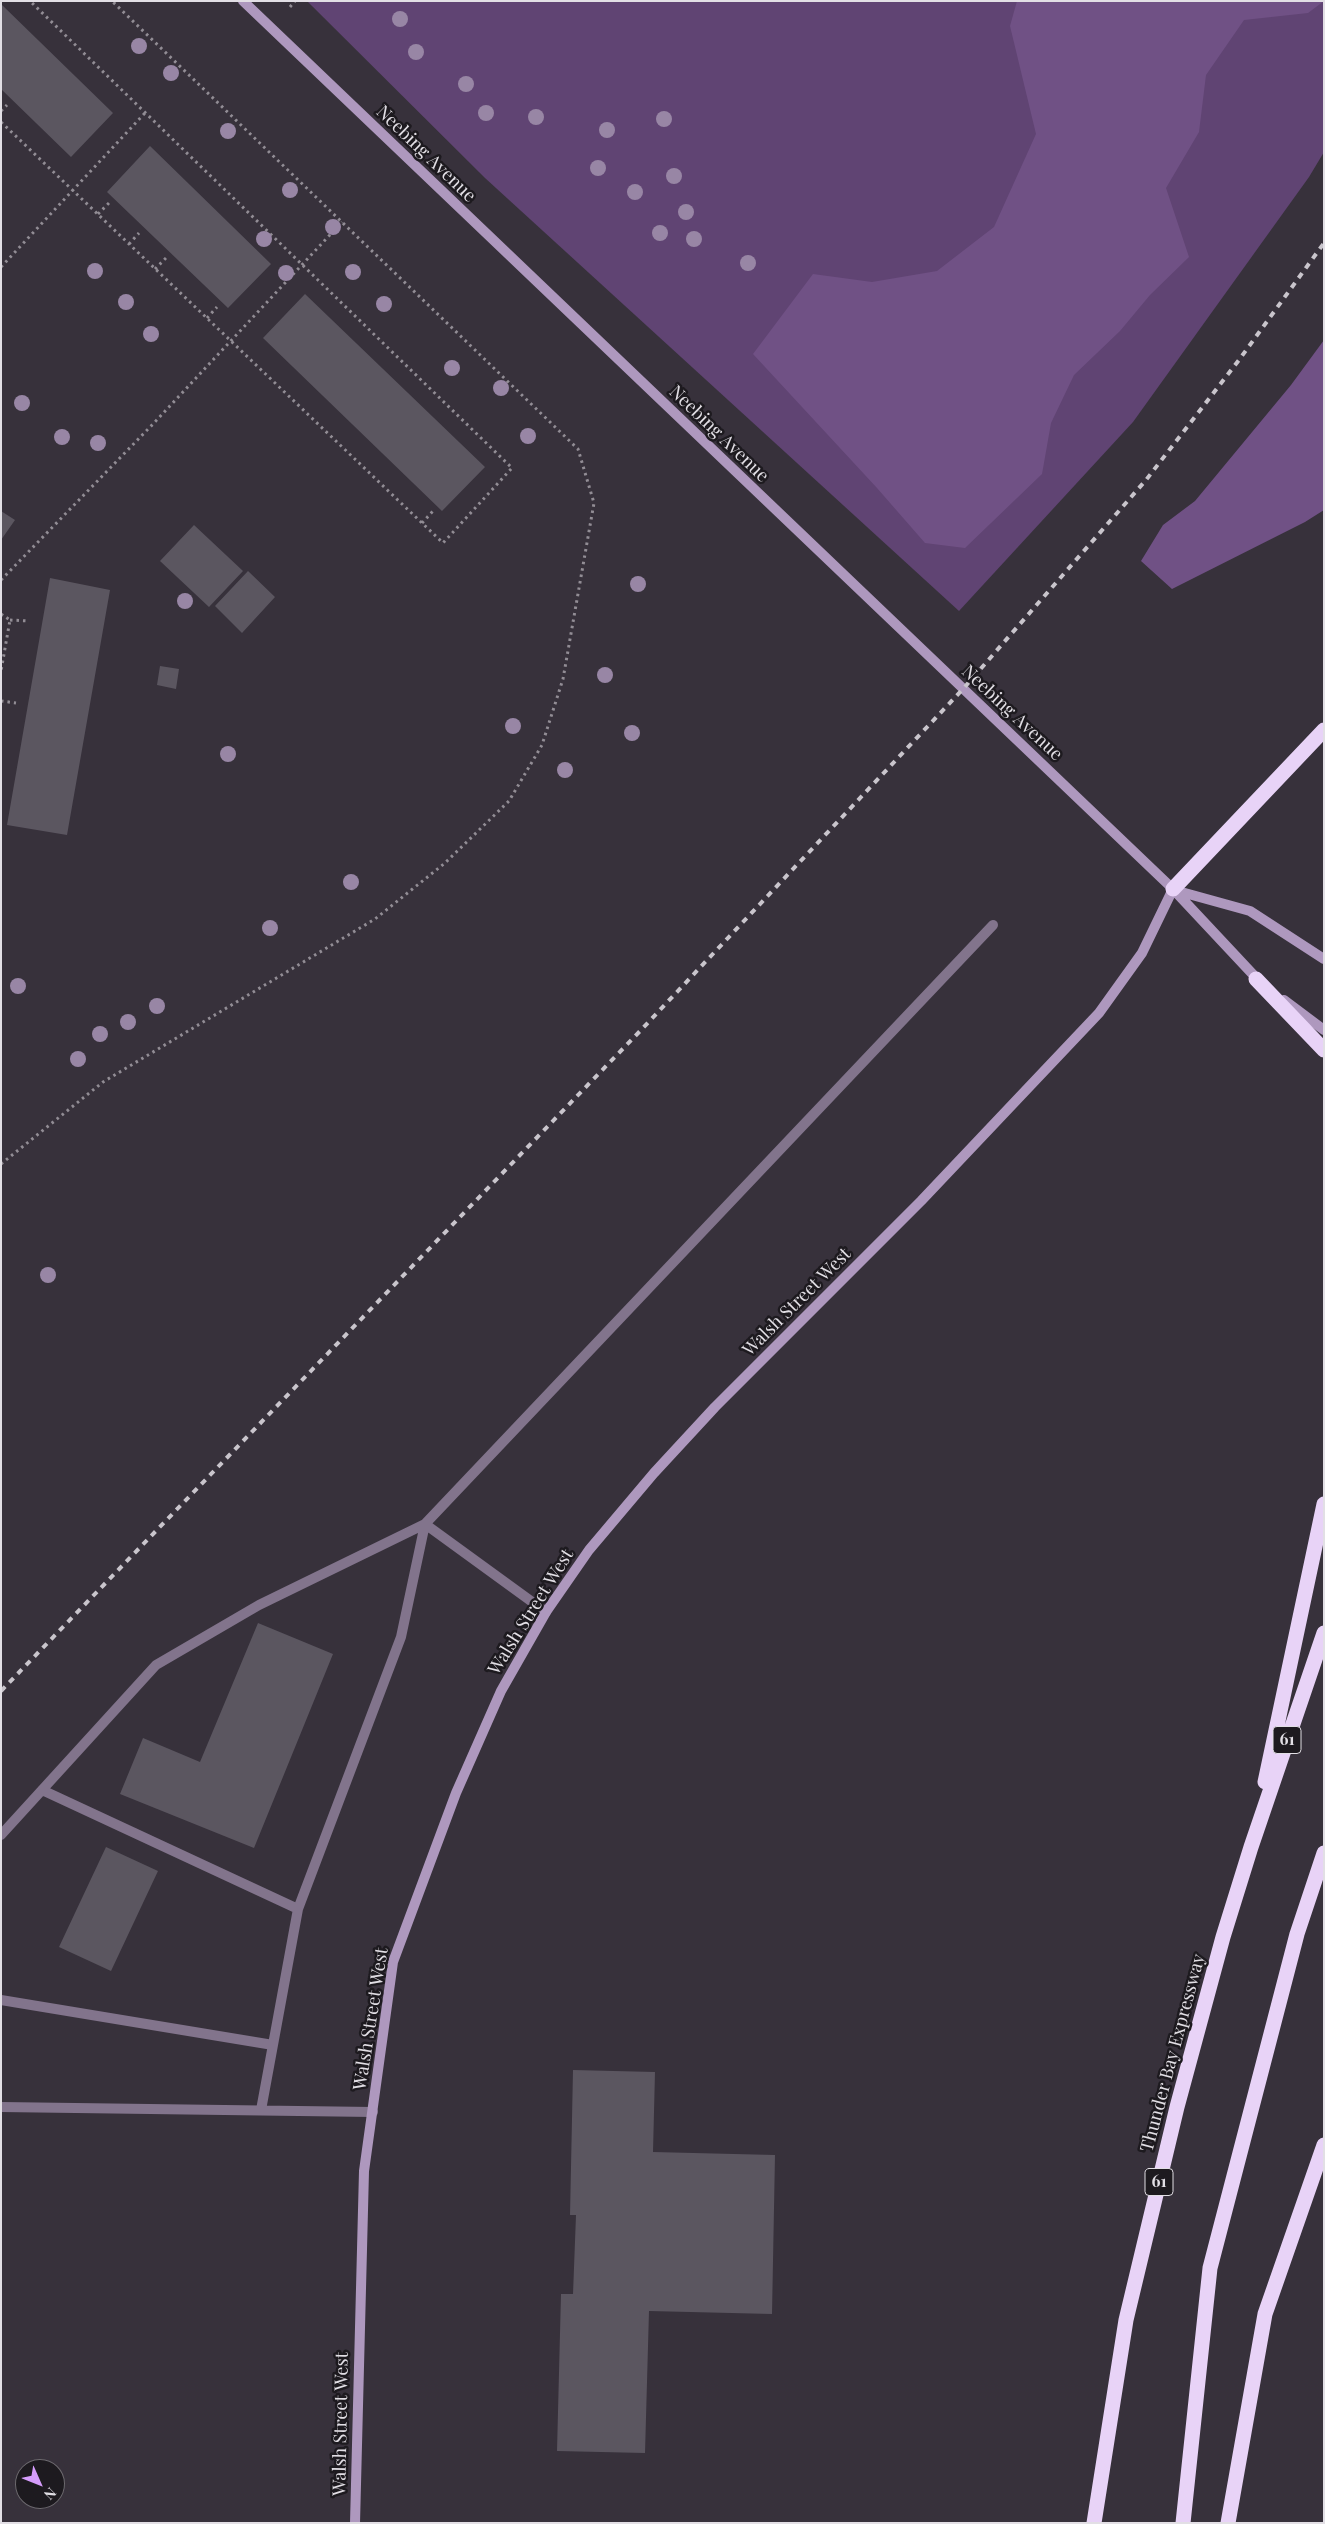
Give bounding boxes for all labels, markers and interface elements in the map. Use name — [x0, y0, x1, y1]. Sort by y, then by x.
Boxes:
street label: Neebing Avenue — [372, 101, 480, 207]
street label: Neebing Avenue — [665, 381, 773, 487]
street label: Neebing Avenue — [957, 661, 1067, 765]
street label: Walsh Street West — [738, 1243, 856, 1361]
street label: Walsh Street West — [484, 1545, 578, 1679]
road number: 61 — [1273, 1726, 1301, 1754]
street label: Walsh Street West — [349, 1946, 393, 2092]
street label: Thunder Bay Expressway — [1136, 1952, 1210, 2154]
road number: 61 — [1145, 2168, 1173, 2196]
street label: Walsh Street West — [329, 2352, 353, 2496]
north arrow — [15, 2459, 65, 2509]
text: N — [40, 2484, 61, 2504]

